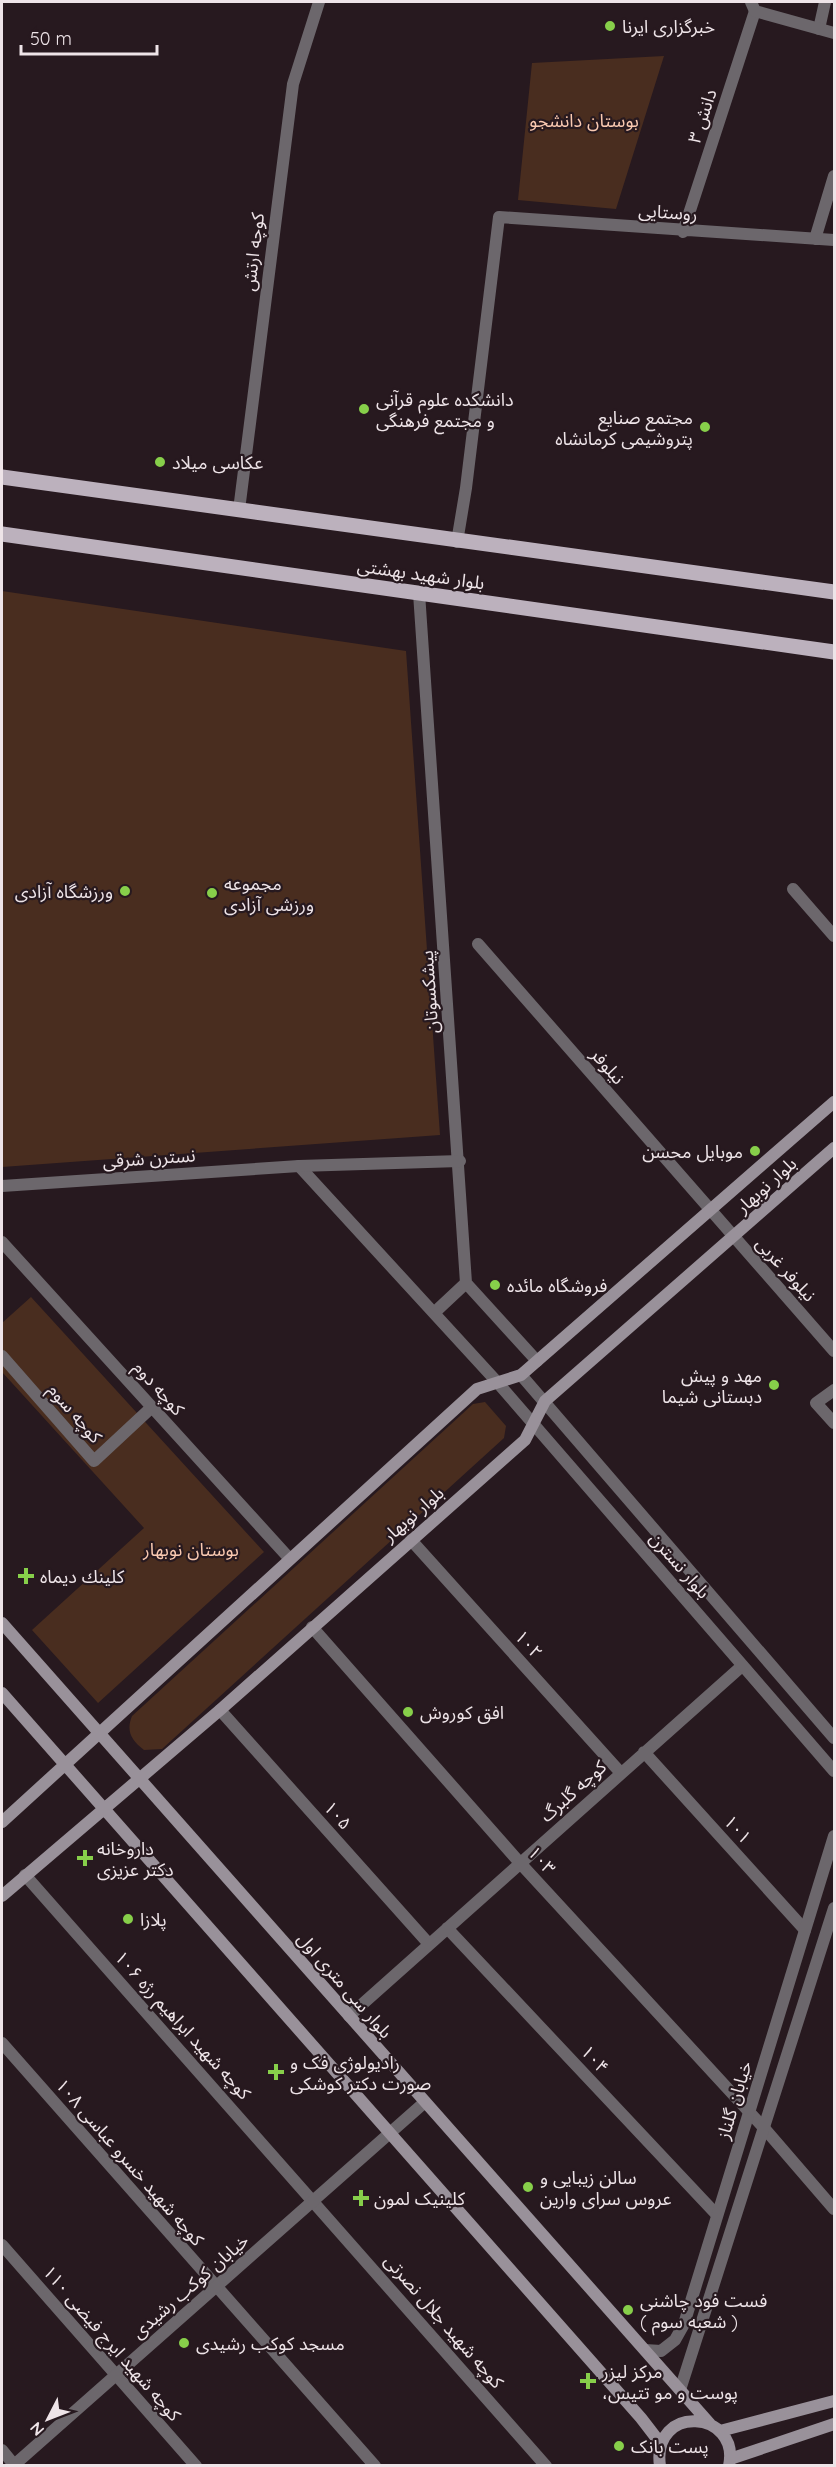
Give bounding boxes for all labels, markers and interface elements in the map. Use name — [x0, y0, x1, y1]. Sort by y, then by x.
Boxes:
place label: خبرگزاری ایرنا — [622, 15, 715, 38]
scale bar — [21, 18, 158, 56]
marker: خبرگزاری ایرنا — [603, 19, 617, 33]
text: 50 m — [30, 27, 72, 50]
street label: دانش ۳ — [682, 86, 722, 146]
park label: بوستان دانشجو — [529, 109, 639, 132]
street label: روستایی — [638, 198, 698, 226]
street label: کوچه ارتش — [237, 211, 269, 292]
place label: دانشکده علوم قرآنی و مجتمع فرهنگی — [376, 388, 514, 435]
marker: دانشکده علوم قرآنی و مجتمع فرهنگی — [357, 402, 371, 416]
place label: مجتمع صنایع پتروشیمی کرمانشاه — [555, 406, 693, 450]
marker: مجتمع صنایع پتروشیمی کرمانشاه — [698, 420, 712, 434]
place label: عکاسی میلاد — [172, 451, 263, 474]
marker: عکاسی میلاد — [153, 455, 167, 469]
street label: بلوار شهید بهشتی — [356, 554, 486, 594]
place label: مجموعه ورزشی آزادی — [224, 872, 314, 916]
place label: ورزشگاه آزادی — [15, 880, 113, 903]
marker: ورزشگاه آزادی — [118, 884, 132, 898]
marker: مجموعه ورزشی آزادی — [205, 886, 219, 900]
street label: پیشکسوتان — [415, 950, 444, 1034]
street label: نیلوفر — [585, 1042, 630, 1089]
place label: موبایل محسن — [642, 1140, 743, 1163]
street label: نسترن شرقی — [102, 1143, 196, 1173]
marker: موبایل محسن — [748, 1144, 762, 1158]
street label: بلوار نوبهار — [730, 1152, 801, 1219]
street label: نیلوفر غربی — [751, 1232, 821, 1306]
place label: فروشگاه مائده — [507, 1274, 607, 1297]
marker: فروشگاه مائده — [488, 1278, 502, 1292]
street label: کوچه دوم — [126, 1356, 190, 1422]
place label: مهد و پیش دبستانی شیما — [662, 1364, 762, 1408]
street label: کوچه سوم — [41, 1378, 108, 1450]
marker: مهد و پیش دبستانی شیما — [767, 1378, 781, 1392]
street label: بلوار نوبهار — [377, 1481, 448, 1548]
street label: بلوار نسترن — [645, 1527, 715, 1603]
park label: بوستان نوبهار — [142, 1538, 239, 1561]
place label: كلينك ديماه — [40, 1565, 125, 1588]
marker: كلينك ديماه — [17, 1567, 35, 1585]
street label: ۱۰۲ — [510, 1625, 548, 1663]
place label: افق کوروش — [420, 1701, 504, 1724]
marker: افق کوروش — [401, 1705, 415, 1719]
street label: کوچه گلبرگ — [535, 1755, 611, 1827]
street label: ۱۰۵ — [319, 1796, 357, 1834]
street label: ۱۰۱ — [719, 1810, 757, 1848]
place label: داروخانه دکتر عزیزی — [97, 1837, 174, 1881]
street label: ۱۰۳ — [523, 1841, 561, 1879]
marker: داروخانه دکتر عزیزی — [78, 1851, 92, 1865]
place label: پلازا — [140, 1908, 167, 1931]
marker: پلازا — [121, 1912, 135, 1926]
street label: بلوار سی متری اول — [293, 1927, 397, 2043]
street label: کوچه شهید ابراهیم رژه ۱۰۶ — [109, 1946, 256, 2106]
street label: ۱۰۴ — [576, 2040, 614, 2078]
place label: رادیولوژی فک و صورت دکتر کوشکی — [290, 2051, 431, 2095]
street label: خیابان گلناز — [711, 2058, 757, 2143]
marker: رادیولوژی فک و صورت دکتر کوشکی — [267, 2063, 285, 2081]
street label: کوچه شهید خسرو عباسی ۱۰۸ — [51, 2074, 209, 2251]
place label: سالن زیبایی‌ و عروس سرای وارین — [540, 2166, 672, 2210]
marker: سالن زیبایی‌ و عروس سرای وارین — [521, 2180, 535, 2194]
place label: کلینیک لمون — [374, 2187, 465, 2210]
marker: کلینیک لمون — [352, 2189, 370, 2207]
street label: خیابان کوکب رشیدی — [127, 2229, 253, 2343]
street label: کوچه شهید جلال نصرتی — [379, 2249, 509, 2393]
street label: کوچه شهید ایرج فیضی ۱۱۰ — [37, 2260, 186, 2427]
place label: فست فود چاشنی ( شعبه سوم ) — [640, 2289, 767, 2336]
marker: فست فود چاشنی ( شعبه سوم ) — [621, 2303, 635, 2317]
place label: مسجد کوکب رشیدی — [196, 2332, 345, 2355]
marker: مسجد کوکب رشیدی — [177, 2336, 191, 2350]
place label: مرکز لیزر ،پوست و مو تتیس — [601, 2360, 738, 2404]
marker: مرکز لیزر ،پوست و مو تتیس — [579, 2372, 597, 2390]
north arrow — [18, 2389, 78, 2449]
text: N — [25, 2418, 48, 2440]
place label: پست بانک — [631, 2435, 709, 2458]
marker: پست بانک — [612, 2439, 626, 2453]

